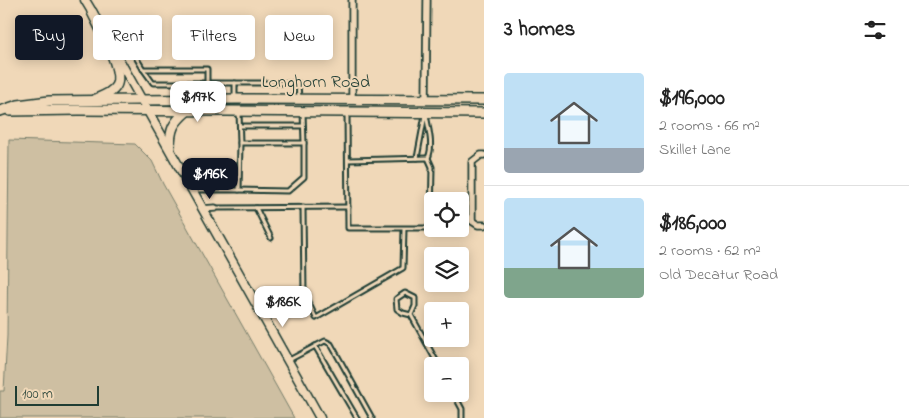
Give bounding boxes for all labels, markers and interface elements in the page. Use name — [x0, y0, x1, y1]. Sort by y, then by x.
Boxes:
chip: Buy — [15, 15, 83, 60]
chip: Rent — [93, 15, 162, 60]
chip: Filters — [172, 15, 255, 60]
chip: New — [265, 15, 333, 60]
text: 3 homes — [504, 15, 575, 45]
icon: filters — [861, 16, 889, 44]
street label: Longhorn Road — [262, 70, 370, 97]
pin: $197K — [163, 80, 233, 123]
text: $196,000 — [659, 84, 725, 114]
text: $197K — [181, 85, 215, 109]
icon: home — [544, 93, 604, 153]
text: 2 rooms · 66 m² — [659, 114, 760, 138]
text: Skillet Lane — [659, 138, 731, 162]
pin: $196K — [175, 158, 245, 200]
text: $196K — [193, 162, 227, 186]
map controls — [424, 192, 469, 402]
button: locate — [424, 192, 469, 237]
text: $186,000 — [659, 209, 726, 239]
icon: home — [544, 218, 604, 278]
text: 2 rooms · 62 m² — [659, 239, 761, 263]
button: layers — [424, 247, 469, 292]
text: Old Decatur Road — [659, 263, 778, 287]
pin: $186K — [248, 286, 318, 328]
text: $186K — [265, 290, 301, 314]
button: + — [424, 302, 469, 347]
button: − — [424, 357, 469, 402]
scale bar — [15, 383, 99, 406]
text: 100 m — [22, 384, 53, 405]

